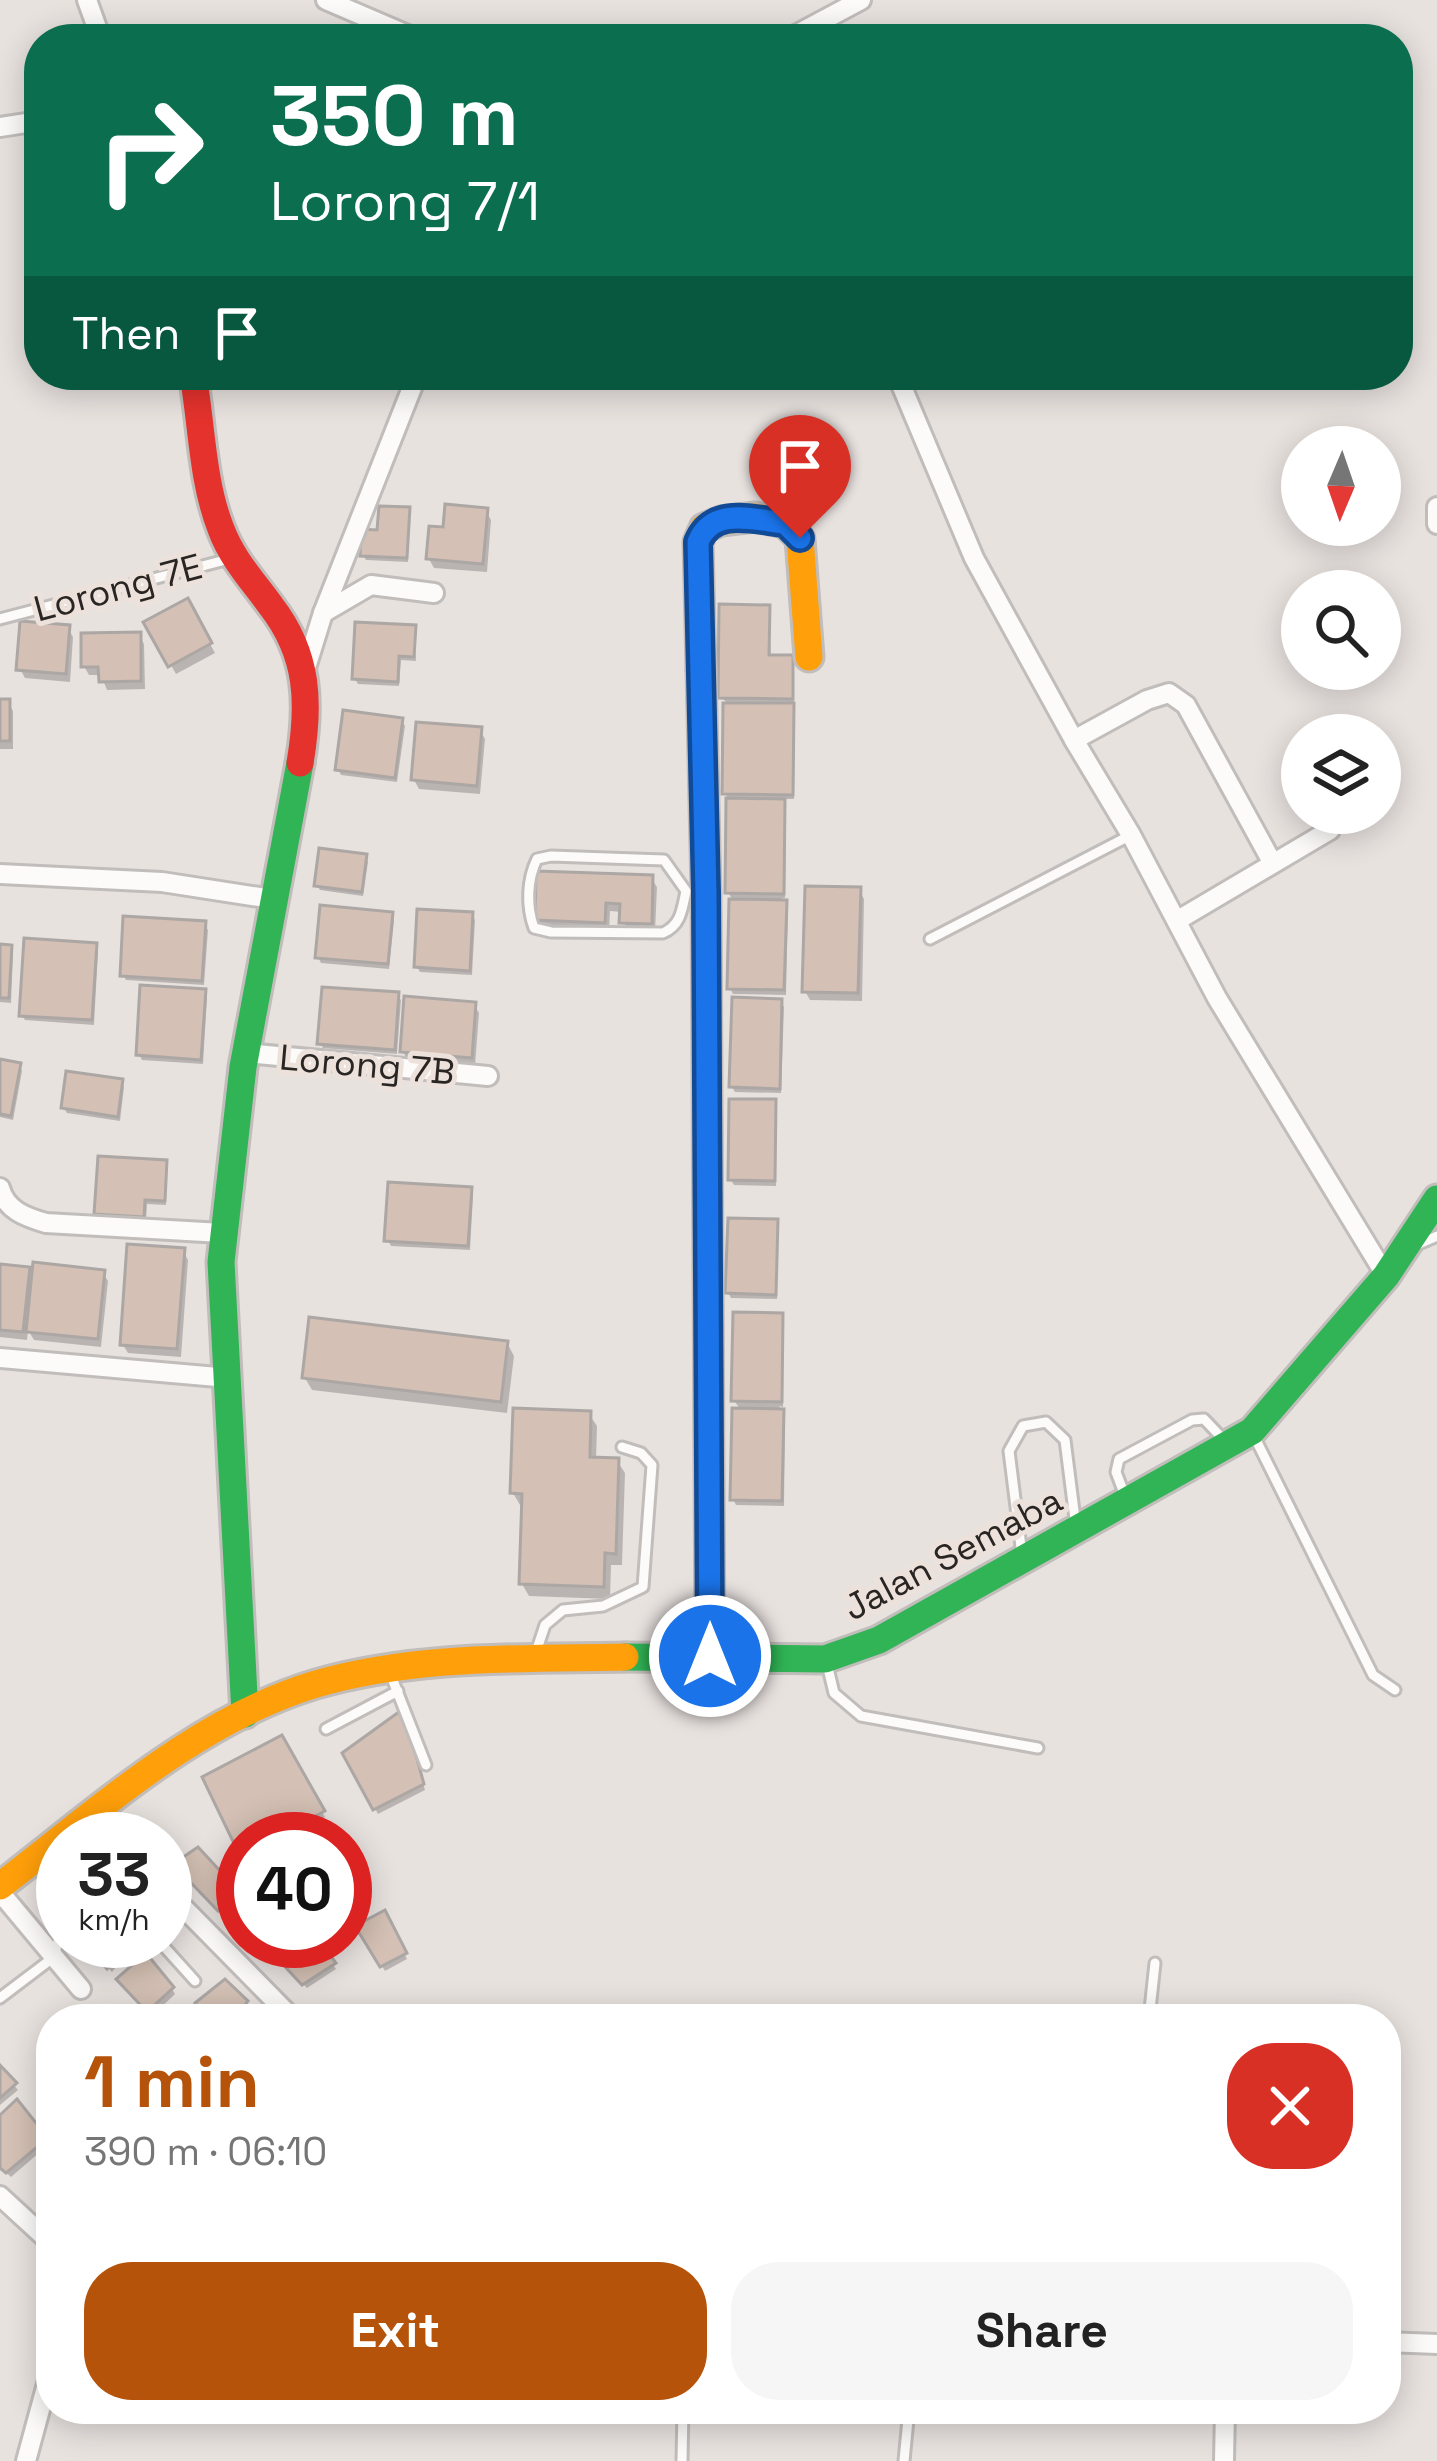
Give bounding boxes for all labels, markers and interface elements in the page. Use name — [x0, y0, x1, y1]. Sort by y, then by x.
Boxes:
text: 350 m — [270, 62, 519, 170]
icon: right — [72, 72, 228, 228]
text: Lorong 7/1 — [270, 167, 540, 236]
icon: arrive — [204, 300, 270, 366]
text: Then — [72, 305, 180, 362]
pin — [749, 415, 851, 538]
north arrow — [1281, 426, 1401, 546]
map controls — [1281, 426, 1401, 834]
icon: arrive — [767, 433, 833, 499]
street label: Lorong 7E — [29, 544, 207, 632]
button: search — [1281, 570, 1401, 690]
button: layers — [1281, 714, 1401, 834]
street label: Lorong 7B — [278, 1034, 456, 1096]
street label: Jalan Semaba — [836, 1477, 1070, 1631]
position arrow — [647, 1593, 773, 1719]
speed limit sign: 40 — [216, 1812, 372, 1968]
text: 33 — [78, 1836, 150, 1913]
text: km/h — [78, 1900, 150, 1939]
text: 1 min — [84, 2036, 260, 2128]
button: close — [1227, 2043, 1353, 2169]
text: 390 m · 06:10 — [84, 2127, 327, 2176]
button: Exit — [84, 2262, 707, 2400]
button: Share — [731, 2262, 1353, 2400]

